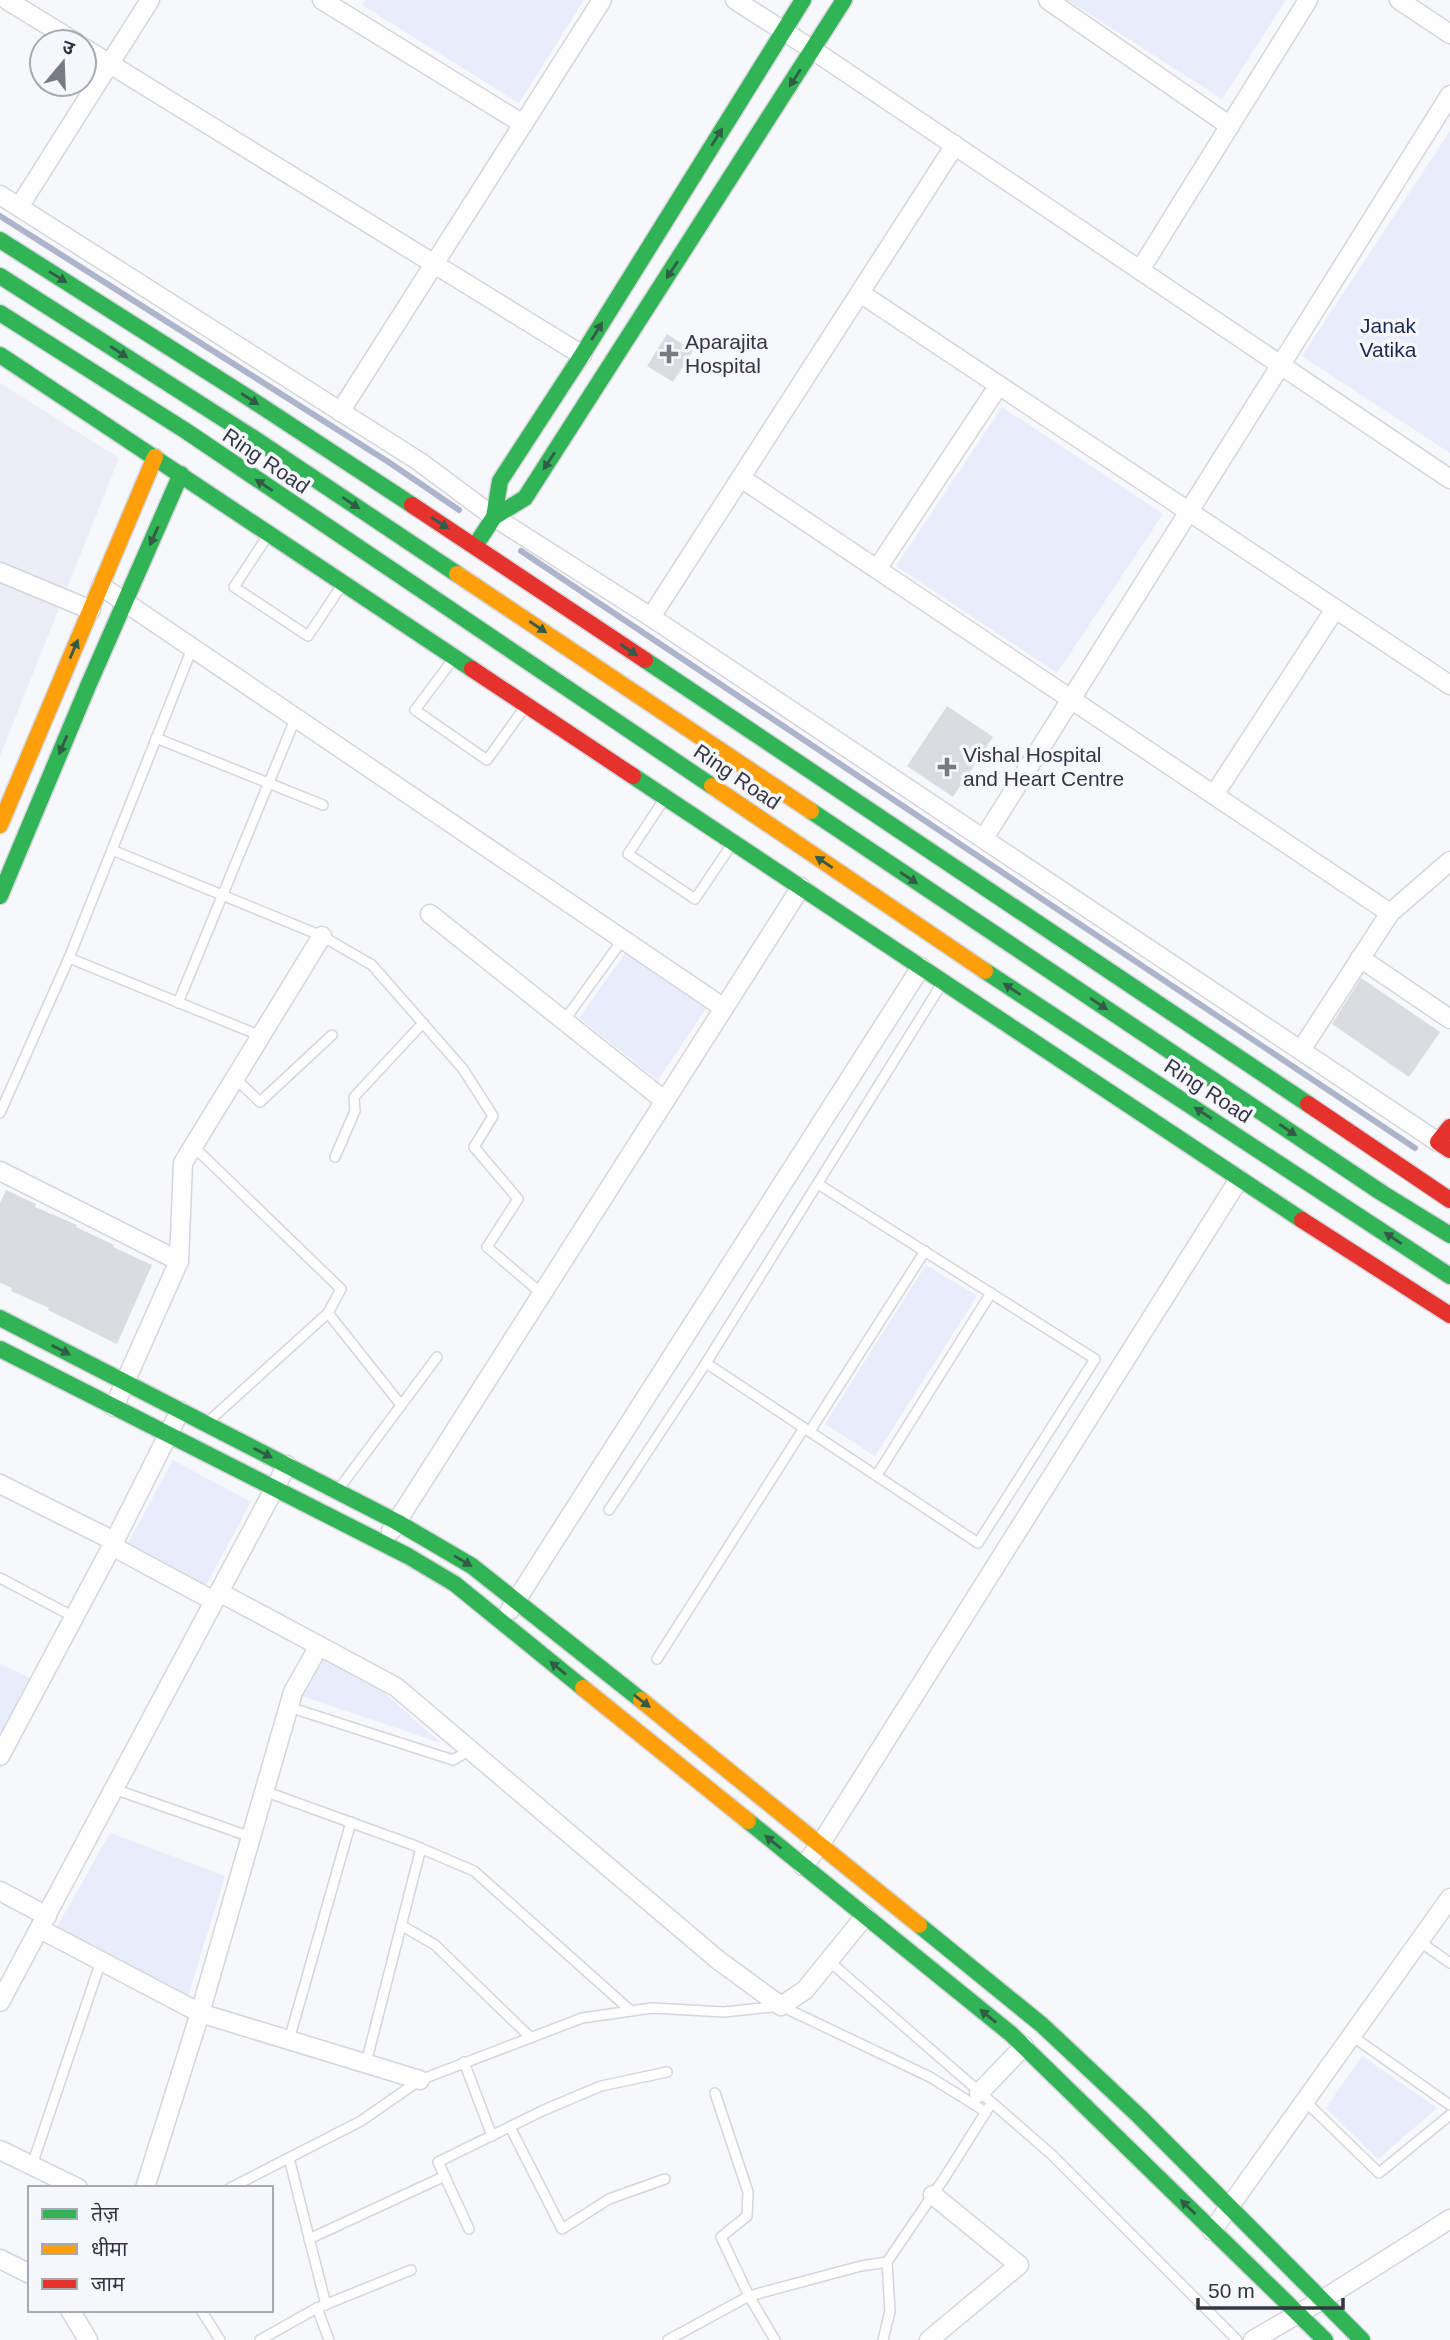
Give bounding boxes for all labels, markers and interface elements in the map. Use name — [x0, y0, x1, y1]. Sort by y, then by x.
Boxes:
north arrow — [28, 28, 98, 98]
text: उ — [60, 36, 78, 59]
one-way arrow — [788, 69, 801, 88]
one-way arrow — [710, 127, 723, 147]
one-way arrow — [665, 260, 678, 279]
one-way arrow — [48, 270, 67, 283]
park label: Janak Vatika — [1360, 314, 1417, 361]
one-way arrow — [591, 321, 604, 340]
place label: Aparajita Hospital — [685, 330, 768, 377]
marker: Aparajita Hospital — [659, 344, 679, 364]
one-way arrow — [110, 345, 129, 358]
one-way arrow — [240, 392, 259, 405]
street label: Ring Road — [219, 423, 314, 498]
one-way arrow — [542, 451, 555, 471]
one-way arrow — [255, 478, 273, 492]
one-way arrow — [342, 496, 360, 510]
one-way arrow — [431, 516, 449, 530]
one-way arrow — [148, 526, 159, 547]
one-way arrow — [528, 621, 547, 634]
one-way arrow — [69, 639, 80, 660]
one-way arrow — [619, 643, 639, 656]
one-way arrow — [57, 735, 69, 755]
street label: Ring Road — [690, 739, 785, 814]
place label: Vishal Hospital and Heart Centre — [963, 743, 1124, 790]
marker: Vishal Hospital and Heart Centre — [937, 757, 957, 777]
one-way arrow — [814, 855, 834, 868]
one-way arrow — [900, 871, 918, 885]
one-way arrow — [1003, 983, 1022, 996]
one-way arrow — [1089, 997, 1108, 1010]
street label: Ring Road — [1160, 1054, 1256, 1127]
one-way arrow — [1194, 1107, 1213, 1120]
one-way arrow — [1279, 1123, 1297, 1137]
one-way arrow — [1384, 1232, 1403, 1245]
one-way arrow — [51, 1344, 71, 1355]
one-way arrow — [253, 1448, 273, 1459]
one-way arrow — [454, 1555, 473, 1568]
one-way arrow — [550, 1661, 567, 1676]
one-way arrow — [633, 1694, 651, 1709]
one-way arrow — [765, 1835, 782, 1850]
one-way arrow — [980, 2008, 998, 2023]
legend — [28, 2186, 273, 2312]
one-way arrow — [1180, 2199, 1197, 2215]
text: तेज़ — [91, 2202, 119, 2225]
text: धीमा — [91, 2237, 128, 2260]
scale bar — [1198, 2266, 1343, 2310]
text: जाम — [91, 2272, 125, 2295]
text: 50 m — [1208, 2279, 1255, 2302]

